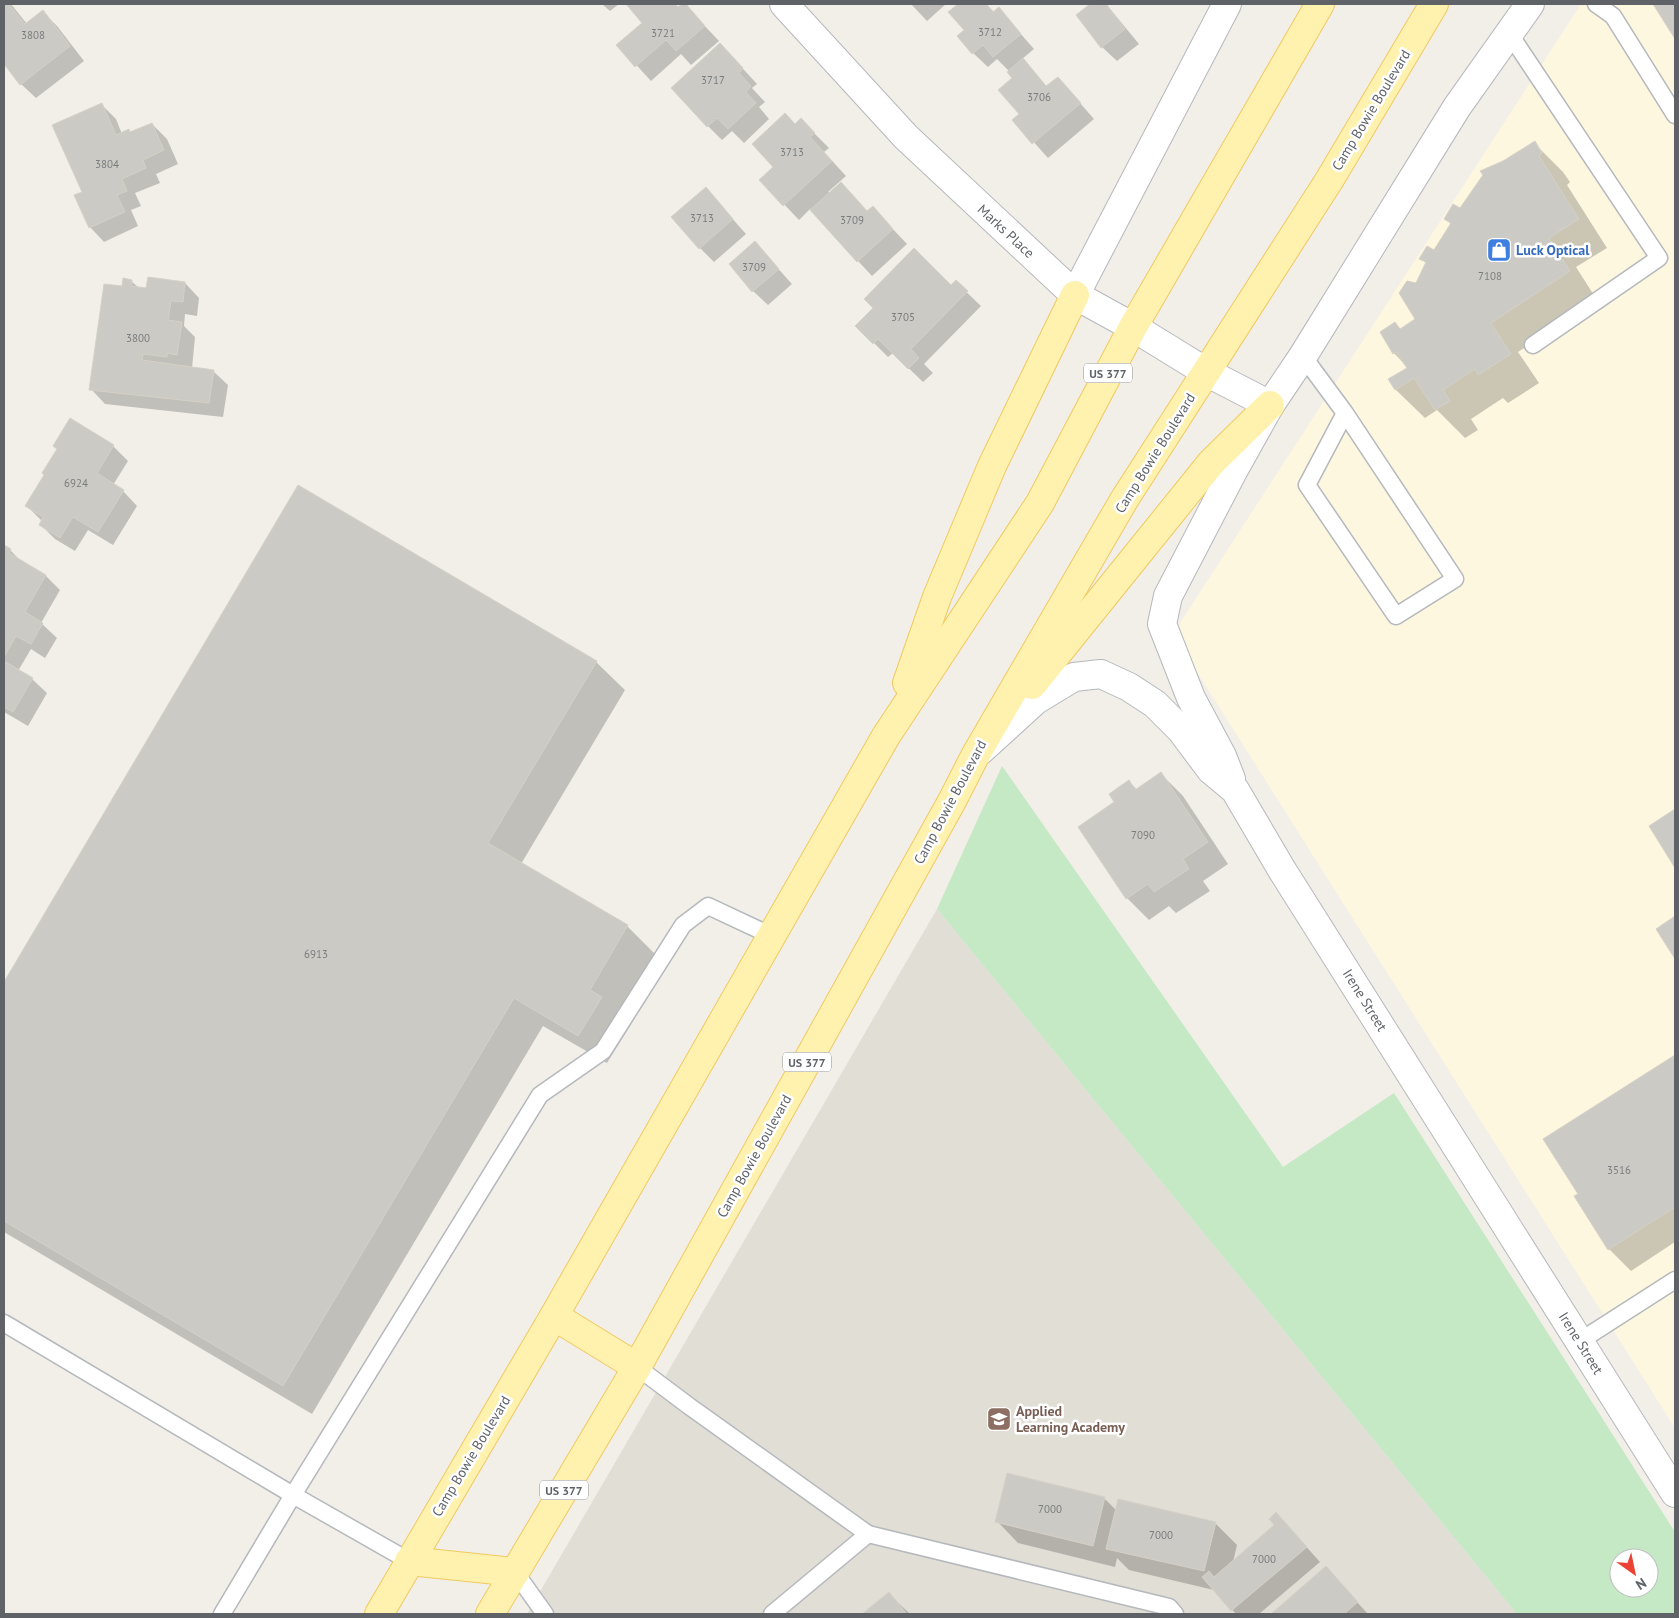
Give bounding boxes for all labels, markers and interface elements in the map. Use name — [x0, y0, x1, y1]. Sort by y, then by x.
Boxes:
house number: 3712 — [978, 25, 1002, 39]
house number: 3721 — [651, 26, 675, 40]
house number: 3808 — [21, 28, 45, 42]
street label: Camp Bowie Boulevard — [1328, 46, 1414, 174]
house number: 3717 — [701, 73, 725, 87]
house number: 3706 — [1027, 90, 1051, 104]
house number: 3713 — [780, 145, 804, 159]
house number: 3804 — [95, 157, 119, 171]
street label: Marks Place — [974, 200, 1038, 262]
house number: 3713 — [690, 211, 714, 225]
house number: 3709 — [840, 213, 864, 227]
shop icon: Luck Optical — [1486, 237, 1512, 263]
place label: Luck Optical — [1516, 241, 1590, 259]
house number: 3709 — [742, 260, 766, 274]
house number: 7108 — [1478, 269, 1502, 283]
house number: 3705 — [891, 310, 915, 324]
house number: 3800 — [126, 331, 150, 345]
road number: US 377 — [1084, 363, 1132, 382]
street label: Camp Bowie Boulevard — [1111, 390, 1199, 516]
house number: 6924 — [64, 476, 88, 490]
street label: Camp Bowie Boulevard — [910, 737, 990, 867]
house number: 7090 — [1131, 828, 1155, 842]
house number: 6913 — [304, 947, 328, 961]
street label: Irene Street — [1339, 965, 1391, 1035]
road number: US 377 — [783, 1052, 831, 1072]
street label: Camp Bowie Boulevard — [713, 1091, 795, 1221]
house number: 3516 — [1607, 1163, 1631, 1177]
street label: Irene Street — [1555, 1308, 1607, 1378]
street label: Camp Bowie Boulevard — [428, 1392, 514, 1520]
place label: Applied Learning Academy — [1016, 1402, 1125, 1436]
school or university icon: Applied Learning Academy — [986, 1406, 1012, 1432]
road number: US 377 — [540, 1480, 588, 1500]
house number: 7000 — [1038, 1502, 1062, 1516]
house number: 7000 — [1149, 1528, 1173, 1542]
north arrow — [1609, 1548, 1659, 1598]
house number: 7000 — [1252, 1552, 1276, 1566]
text: N — [1632, 1574, 1650, 1594]

